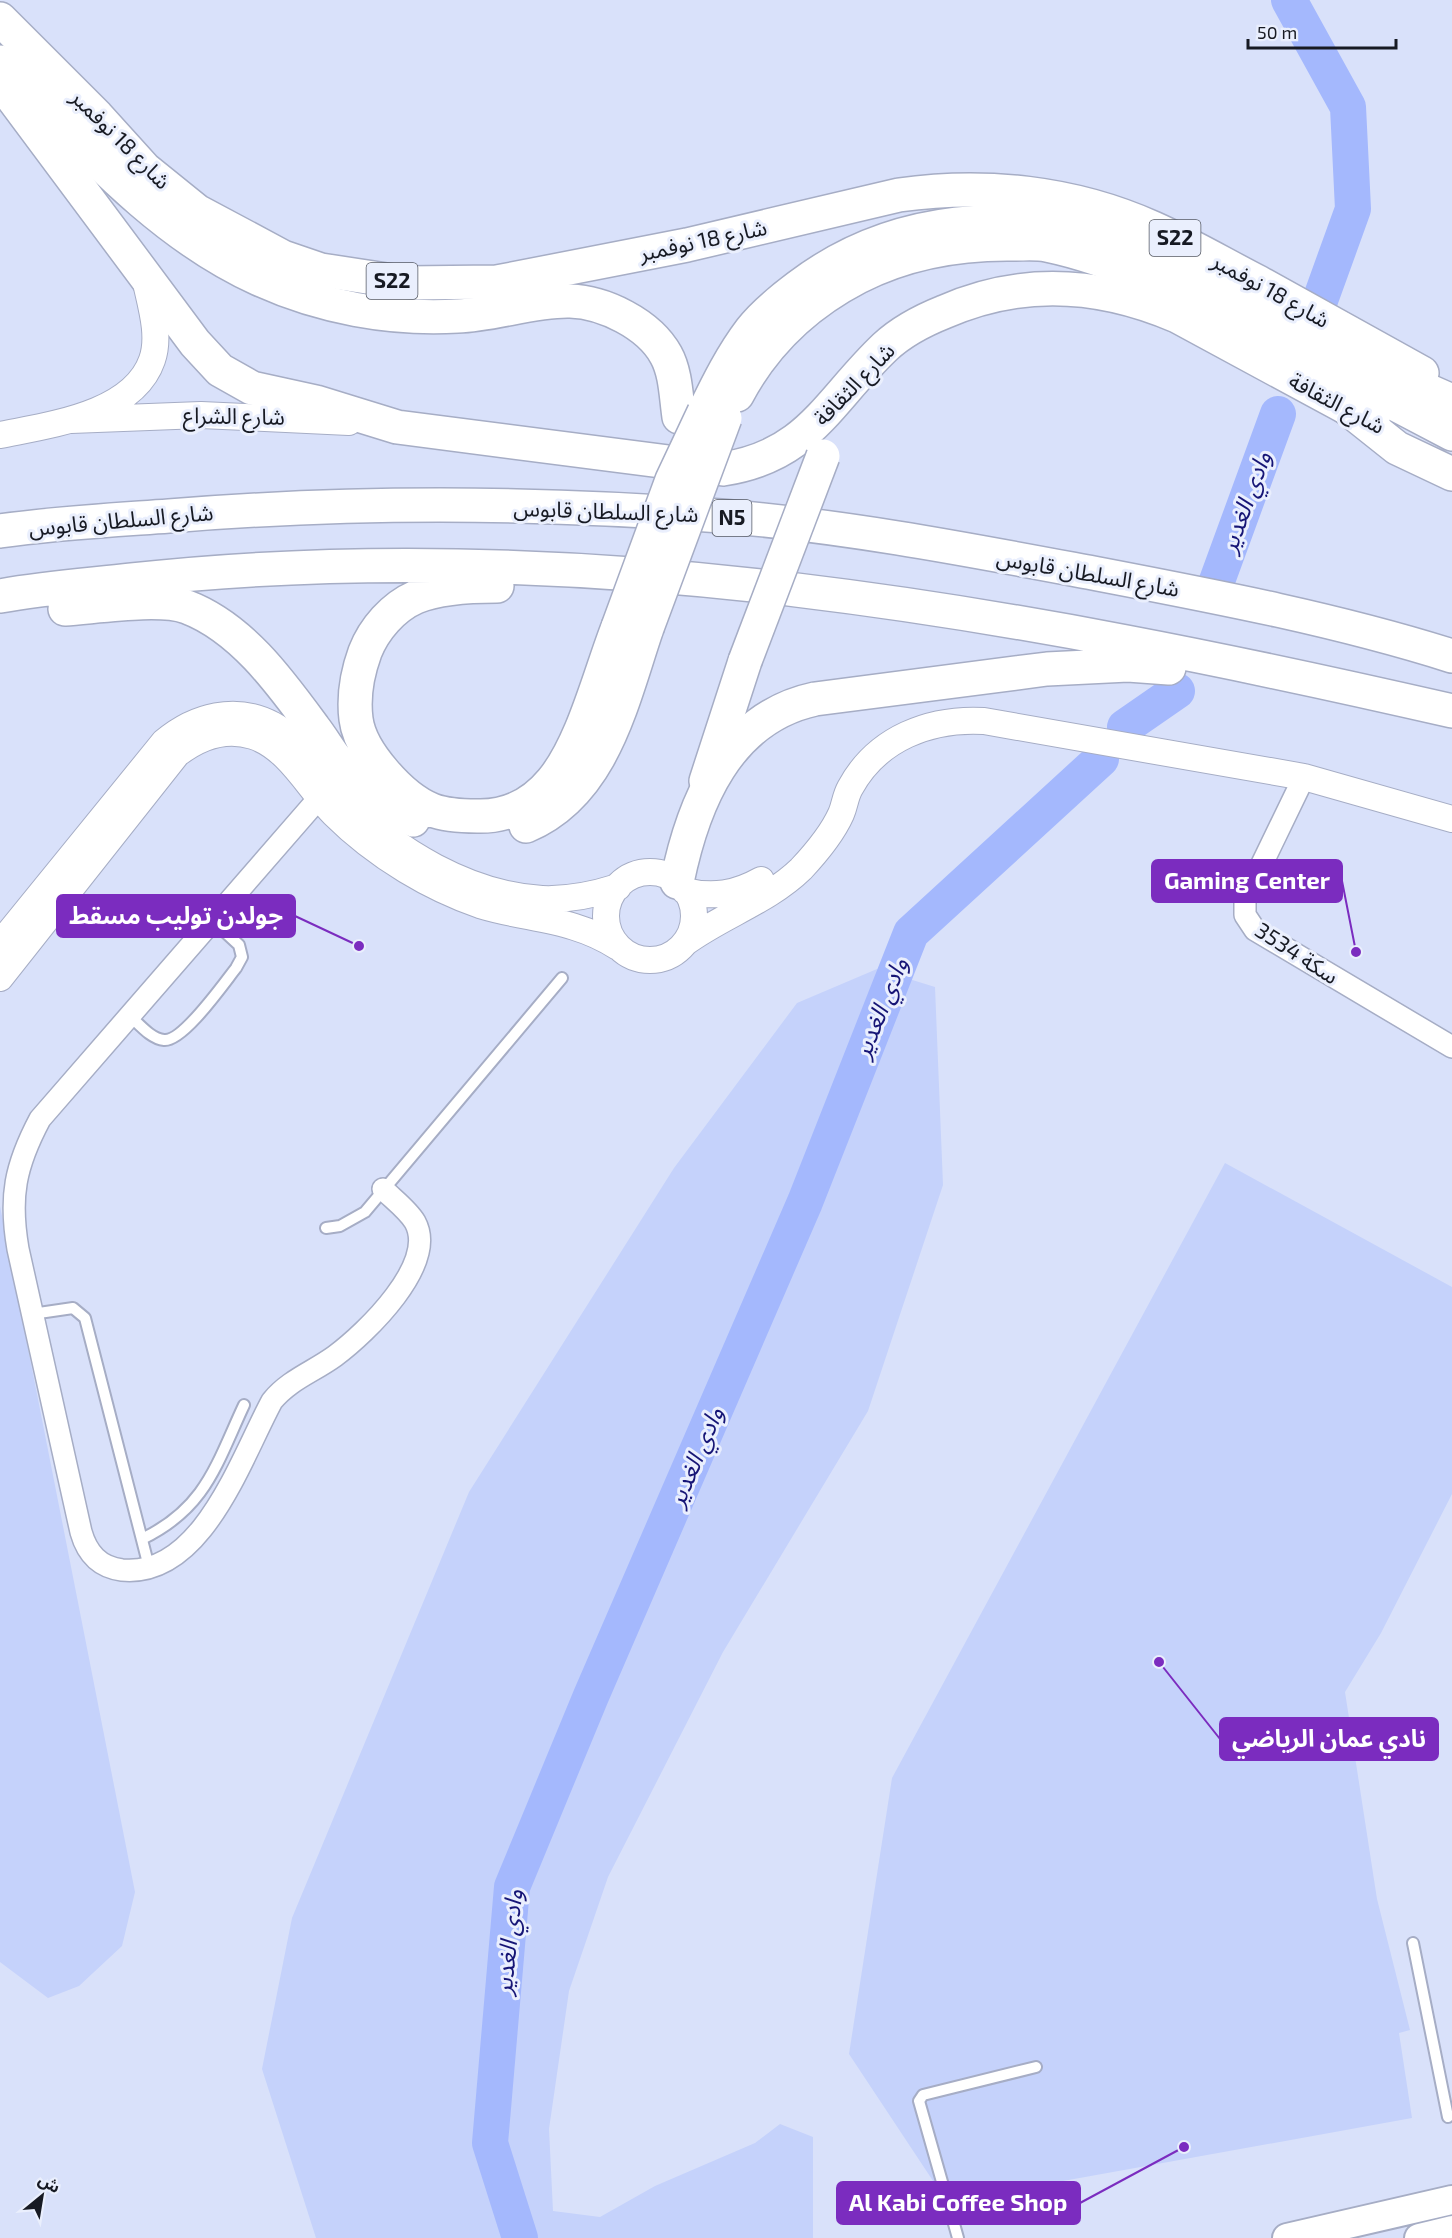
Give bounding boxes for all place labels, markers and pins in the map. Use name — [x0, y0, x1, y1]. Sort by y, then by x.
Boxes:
callout: Gaming Center — [1152, 860, 1342, 902]
callout: جولدن توليب مسقط — [57, 895, 295, 937]
callout: نادي عمان الرياضي — [1220, 1718, 1438, 1760]
callout: Al Kabi Coffee Shop — [837, 2182, 1080, 2224]

